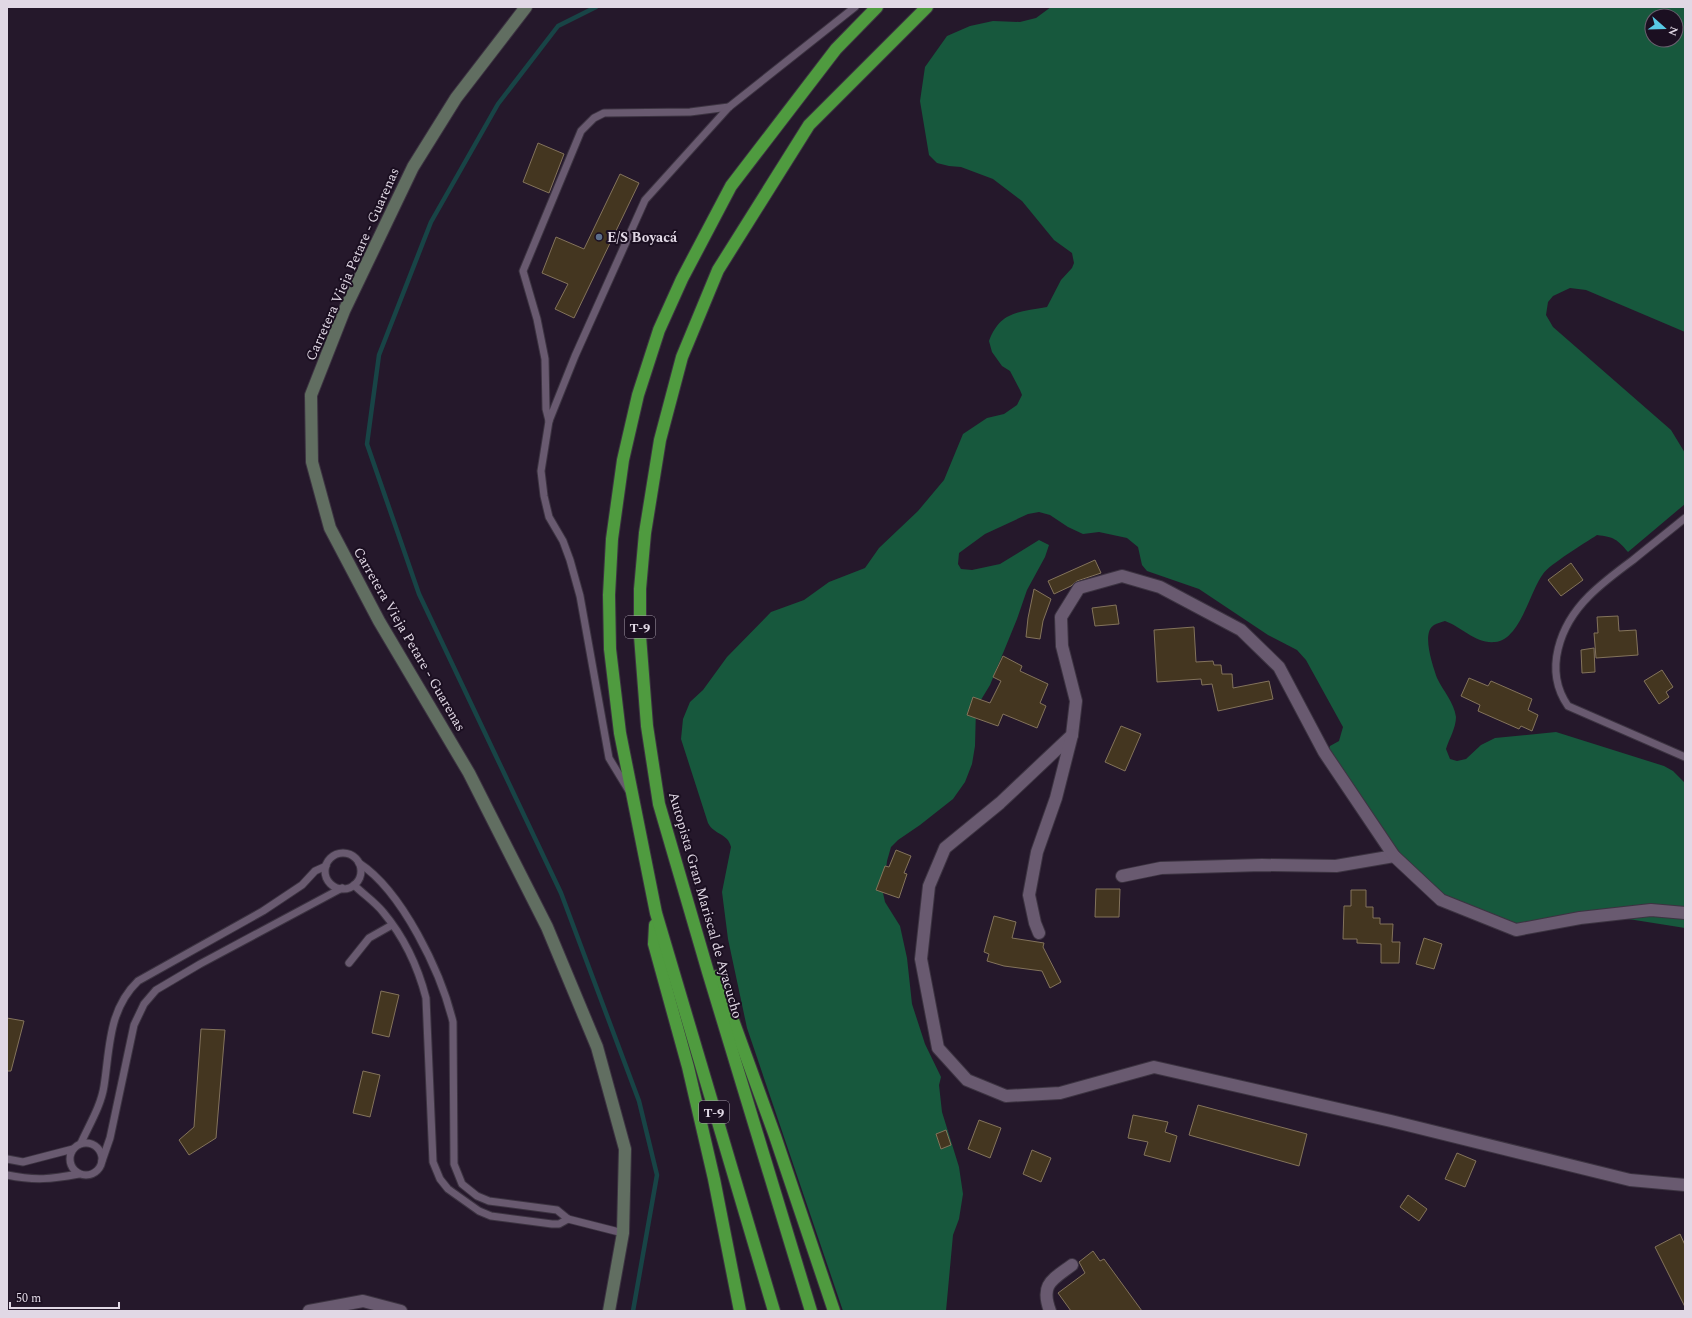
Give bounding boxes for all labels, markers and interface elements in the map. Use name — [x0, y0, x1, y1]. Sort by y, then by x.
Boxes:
north arrow — [1644, 8, 1684, 48]
text: N — [1663, 24, 1682, 38]
street label: Carretera Vieja Petare - Guarenas — [300, 164, 405, 364]
place label: E/S Boyacá — [607, 227, 678, 248]
marker: E/S Boyacá — [594, 232, 604, 242]
street label: Carretera Vieja Petare - Guarenas — [348, 543, 471, 735]
road number: T-9 — [625, 616, 655, 638]
street label: Autopista Gran Mariscal de Ayacucho — [663, 789, 748, 1021]
road number: T-9 — [699, 1101, 729, 1123]
scale bar — [10, 1284, 119, 1310]
text: 50 m — [16, 1289, 41, 1308]

